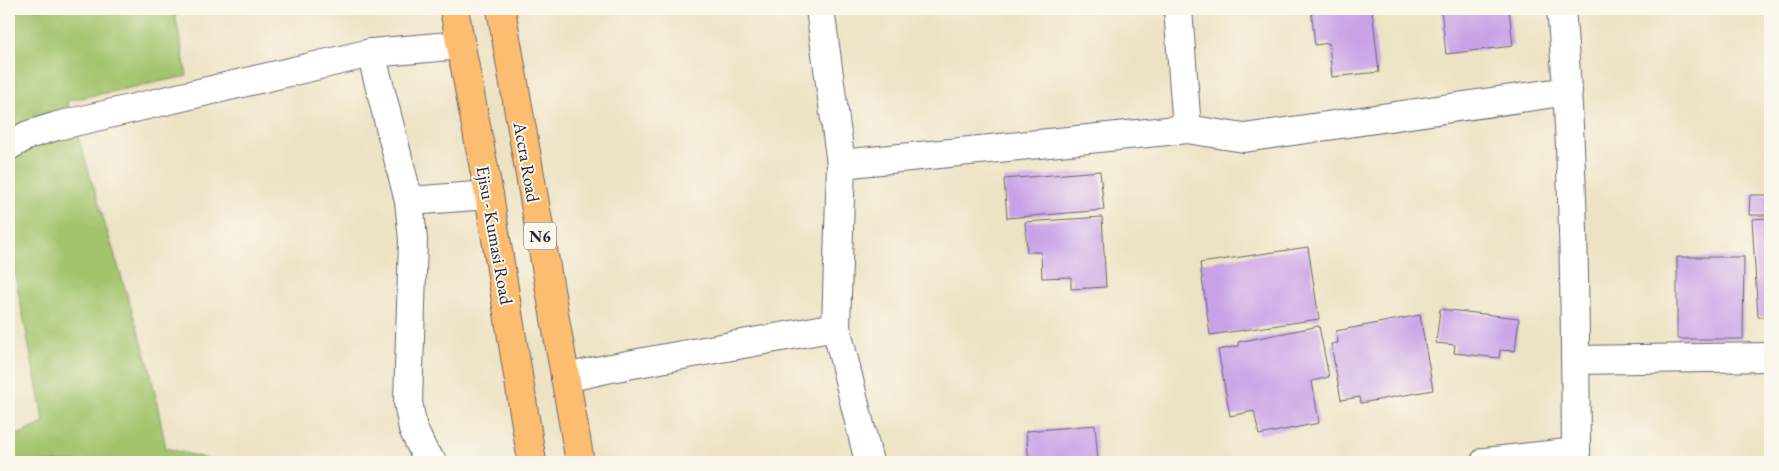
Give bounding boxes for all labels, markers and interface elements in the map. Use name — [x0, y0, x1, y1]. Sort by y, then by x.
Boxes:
street label: Accra Road — [508, 119, 546, 205]
street label: Ejisu - Kumasi Road — [471, 164, 519, 307]
road number: N6 — [524, 222, 556, 250]

